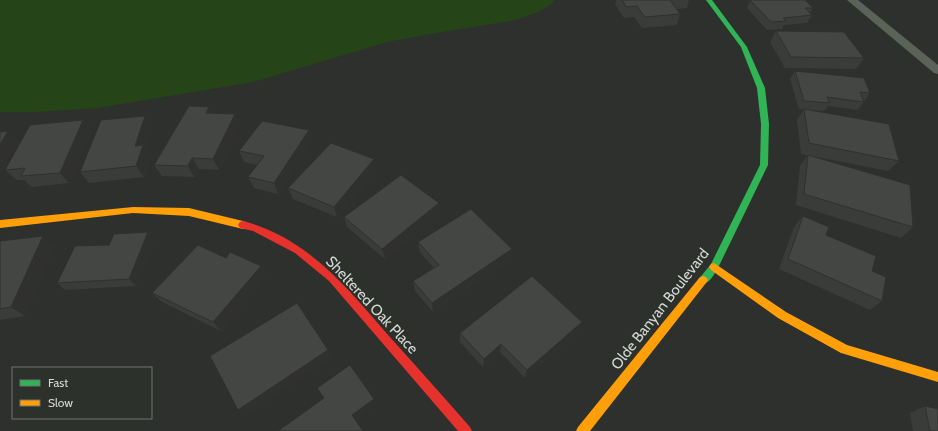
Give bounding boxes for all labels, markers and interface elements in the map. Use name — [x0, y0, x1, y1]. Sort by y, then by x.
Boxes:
street label: Olde Banyan Boulevard — [607, 245, 713, 373]
street label: Sheltered Oak Place — [322, 252, 422, 358]
legend — [12, 367, 152, 419]
text: Fast — [48, 375, 68, 390]
text: Slow — [48, 395, 73, 410]

